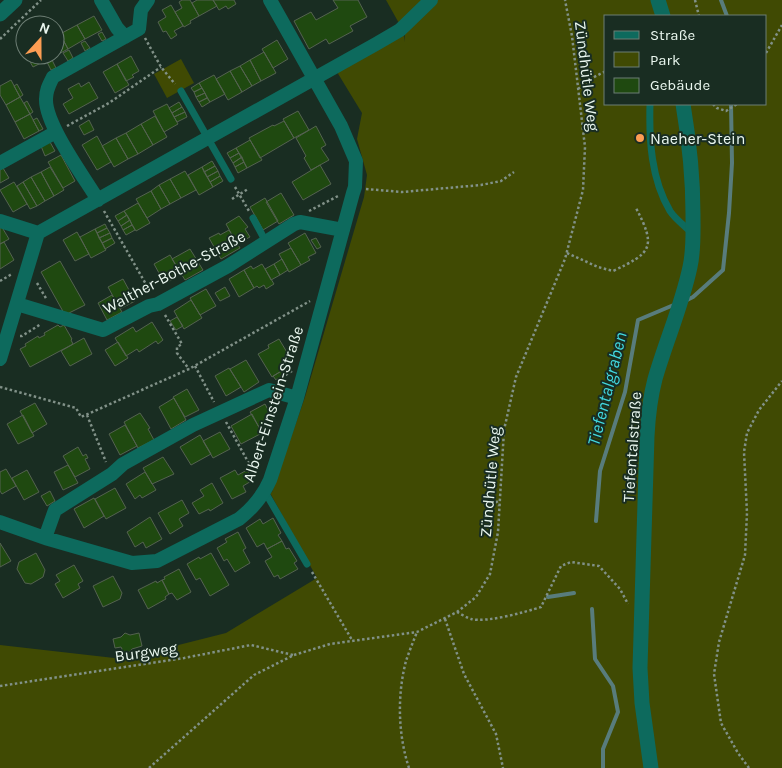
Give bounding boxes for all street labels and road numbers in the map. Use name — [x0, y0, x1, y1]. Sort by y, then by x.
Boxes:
street label: Zündhütle Weg — [571, 20, 603, 132]
street label: Walther-Bothe-Straße — [99, 226, 249, 318]
street label: Albert-Einstein-Straße — [239, 324, 307, 484]
street label: Tiefentalstraße — [619, 391, 645, 503]
street label: Zündhütle Weg — [476, 426, 504, 538]
street label: Burgweg — [113, 638, 179, 666]

